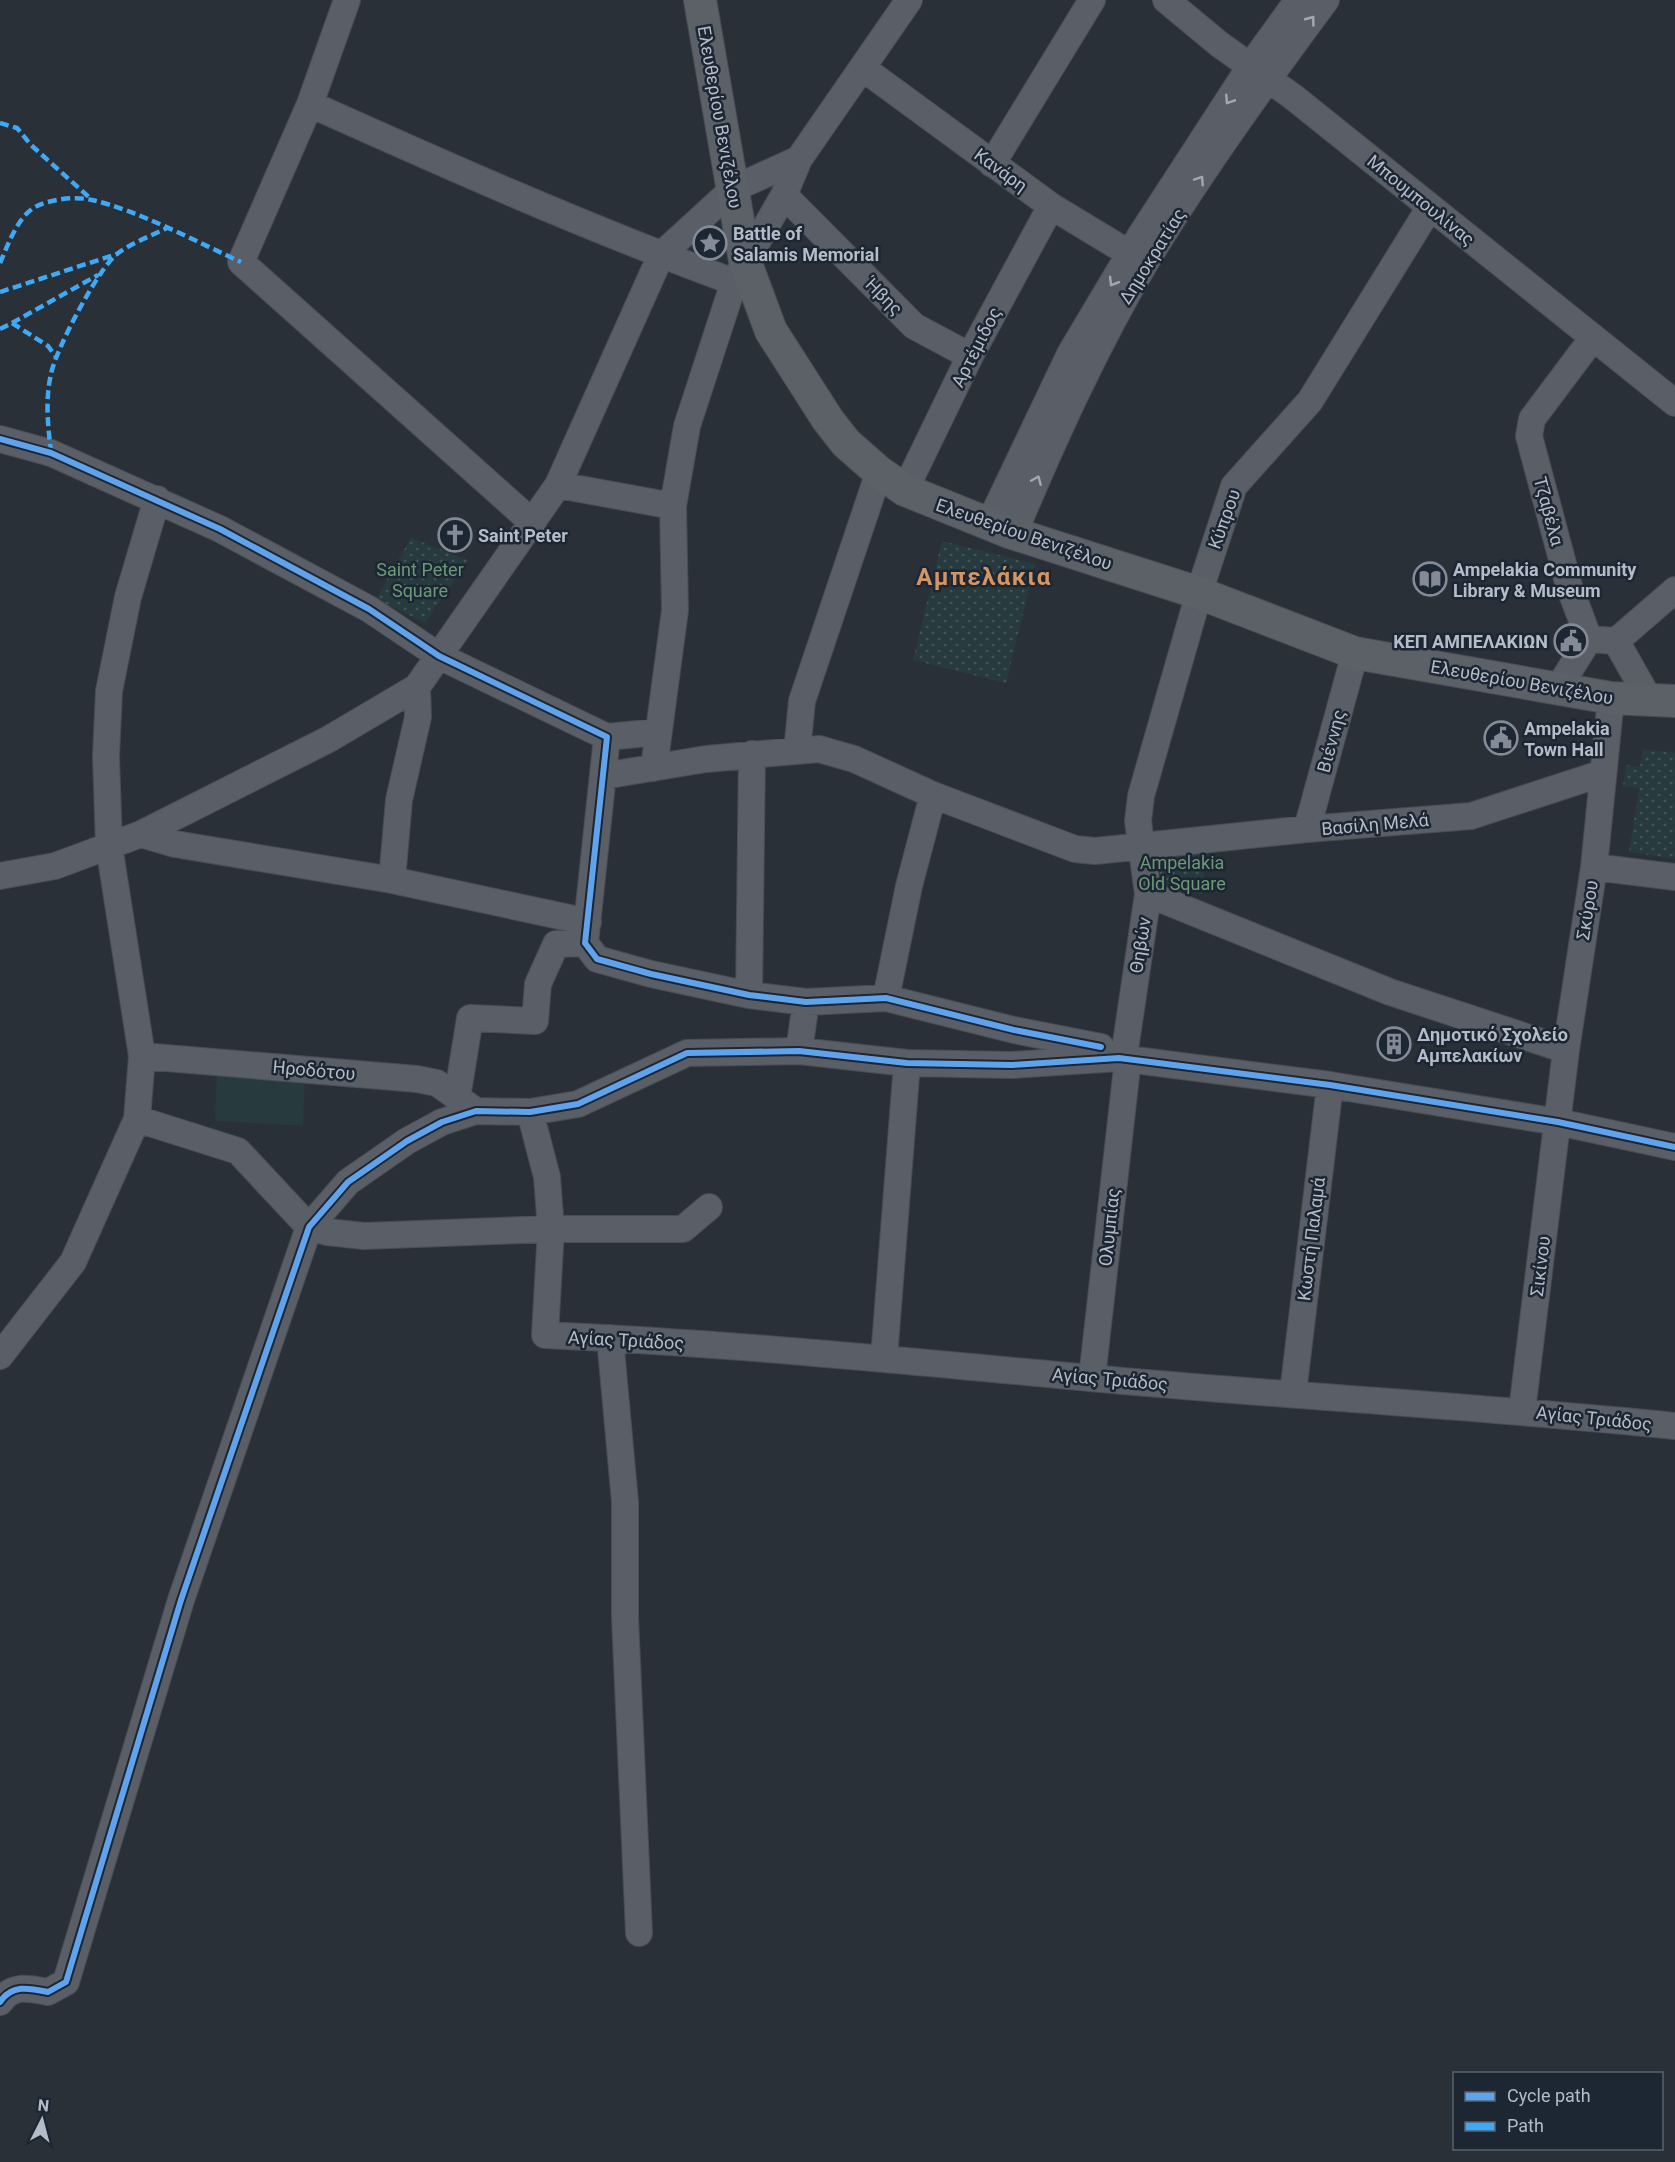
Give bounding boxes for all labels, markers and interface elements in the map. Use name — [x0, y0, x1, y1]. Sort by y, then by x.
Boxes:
one-way arrow — [1304, 15, 1315, 26]
street label: Ελευθερίου Βενιζέλου — [694, 24, 746, 210]
one-way arrow — [1225, 93, 1236, 104]
street label: Κανάρη — [970, 144, 1032, 196]
street label: Μπουμπουλίνας — [1363, 150, 1479, 250]
one-way arrow — [1193, 176, 1205, 186]
street label: Δημοκρατίας — [1114, 204, 1190, 308]
place label: Battle of Salamis Memorial — [733, 223, 879, 265]
place icon: Battle of Salamis Memorial — [692, 225, 728, 261]
street label: Ήβης — [860, 272, 907, 319]
one-way arrow — [1109, 276, 1120, 286]
street label: Αρτέμιδος — [947, 303, 1005, 391]
street label: Τζαβέλα — [1530, 474, 1568, 549]
one-way arrow — [1030, 475, 1042, 486]
street label: Κύπρου — [1204, 486, 1244, 552]
street label: Ελευθερίου Βενιζέλου — [933, 494, 1115, 574]
church icon: Saint Peter — [437, 517, 473, 553]
place label: Saint Peter — [478, 525, 568, 546]
park label: Saint Peter Square — [376, 559, 464, 601]
place label: Ampelakia Community Library & Museum — [1453, 559, 1637, 601]
library icon: Ampelakia Community Library & Museum — [1412, 561, 1448, 597]
district label: Αμπελάκια — [916, 563, 1052, 591]
public building icon: ΚΕΠ ΑΜΠΕΛΑΚΙΩΝ — [1553, 623, 1589, 659]
place label: ΚΕΠ ΑΜΠΕΛΑΚΙΩΝ — [1393, 631, 1548, 652]
street label: Ελευθερίου Βενιζέλου — [1429, 656, 1615, 708]
street label: Βιέννης — [1313, 707, 1349, 775]
place label: Ampelakia Town Hall — [1524, 718, 1610, 760]
public building icon: Ampelakia Town Hall — [1483, 720, 1519, 756]
street label: Βασίλη Μελά — [1320, 809, 1430, 839]
park label: Ampelakia Old Square — [1138, 852, 1226, 894]
street label: Σκύρου — [1572, 879, 1602, 941]
street label: Θηβών — [1125, 915, 1155, 975]
place label: Δημοτικό Σχολείο Αμπελακίων — [1417, 1024, 1568, 1066]
building icon: Δημοτικό Σχολείο Αμπελακίων — [1376, 1026, 1412, 1062]
street label: Ηροδότου — [272, 1056, 356, 1084]
street label: Κωστή Παλαμά — [1293, 1175, 1329, 1302]
street label: Ολυμπίας — [1094, 1187, 1124, 1267]
street label: Σικίνου — [1526, 1235, 1554, 1297]
street label: Αγίας Τριάδος — [567, 1326, 685, 1354]
street label: Αγίας Τριάδος — [1051, 1363, 1169, 1395]
street label: Αγίας Τριάδος — [1535, 1401, 1653, 1435]
legend — [1453, 2072, 1663, 2150]
text: Cycle path — [1507, 2085, 1591, 2106]
north arrow — [12, 2090, 72, 2150]
text: N — [37, 2096, 50, 2116]
text: Path — [1507, 2115, 1544, 2136]

